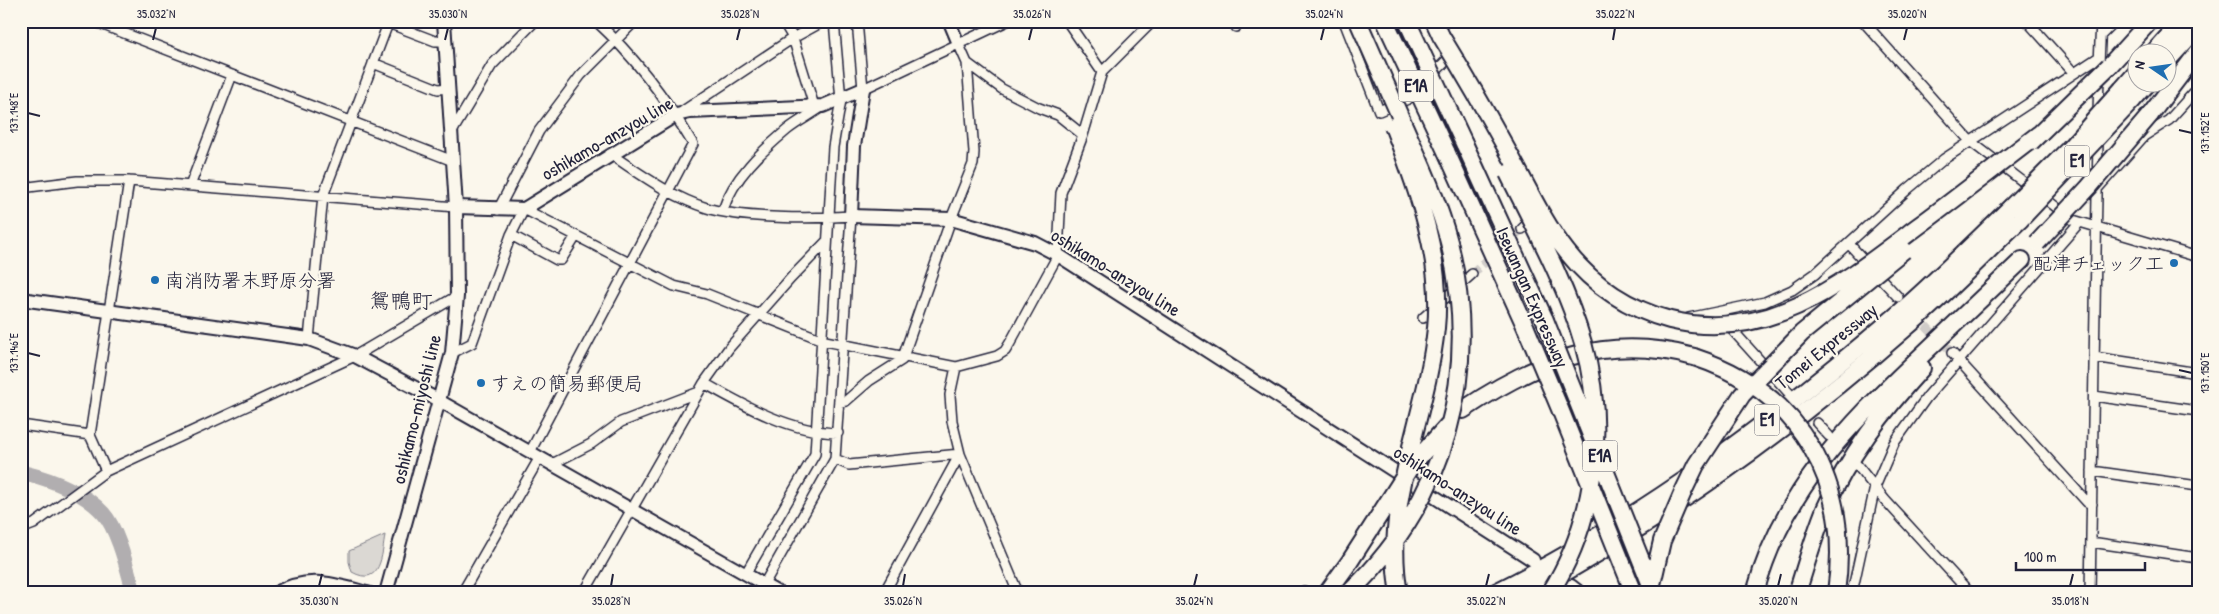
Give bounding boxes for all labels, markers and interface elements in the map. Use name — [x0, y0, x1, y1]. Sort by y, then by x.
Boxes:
text: 35.032°N — [137, 5, 175, 22]
text: 35.030°N — [429, 5, 467, 22]
text: 35.028°N — [721, 5, 759, 22]
text: 35.026°N — [1013, 5, 1051, 22]
text: 35.024°N — [1305, 5, 1343, 22]
text: 35.022°N — [1596, 5, 1634, 22]
text: 35.020°N — [1888, 5, 1926, 22]
north arrow — [2126, 42, 2176, 92]
text: N — [2129, 59, 2149, 71]
road number: E1A — [1398, 70, 1434, 102]
street label: oshikamo-anzyou line — [536, 90, 678, 186]
text: 137.148°E — [5, 92, 22, 133]
text: 137.152°E — [2196, 112, 2213, 154]
road number: E1 — [2064, 146, 2090, 177]
street label: oshikamo-anzyou line — [1046, 222, 1186, 322]
street label: Isewangan Expressway — [1490, 222, 1576, 372]
place label: 配津チェック工 — [2033, 250, 2164, 276]
marker: 配津チェック工 — [2168, 257, 2180, 269]
place label: 南消防署末野原分署 — [165, 267, 336, 293]
marker: 南消防署末野原分署 — [149, 274, 161, 286]
district label: 鴛鴨町 — [370, 286, 433, 315]
street label: Tomei Expressway — [1769, 297, 1883, 395]
street label: oshikamo-miyoshi line — [385, 331, 447, 486]
text: 137.146°E — [5, 332, 22, 373]
text: 137.150°E — [2196, 352, 2213, 394]
place label: すえの簡易郵便局 — [491, 370, 643, 396]
marker: すえの簡易郵便局 — [475, 377, 487, 389]
road number: E1 — [1754, 404, 1780, 436]
street label: oshikamo-anzyou line — [1389, 439, 1528, 541]
road number: E1A — [1582, 441, 1618, 472]
scale bar — [2016, 539, 2145, 571]
text: 100 m — [2024, 546, 2057, 567]
text: 35.030°N — [300, 592, 338, 609]
text: 35.028°N — [592, 592, 630, 609]
text: 35.026°N — [884, 592, 922, 609]
text: 35.024°N — [1175, 592, 1213, 609]
text: 35.022°N — [1467, 592, 1505, 609]
text: 35.020°N — [1759, 592, 1797, 609]
text: 35.018°N — [2051, 592, 2089, 609]

